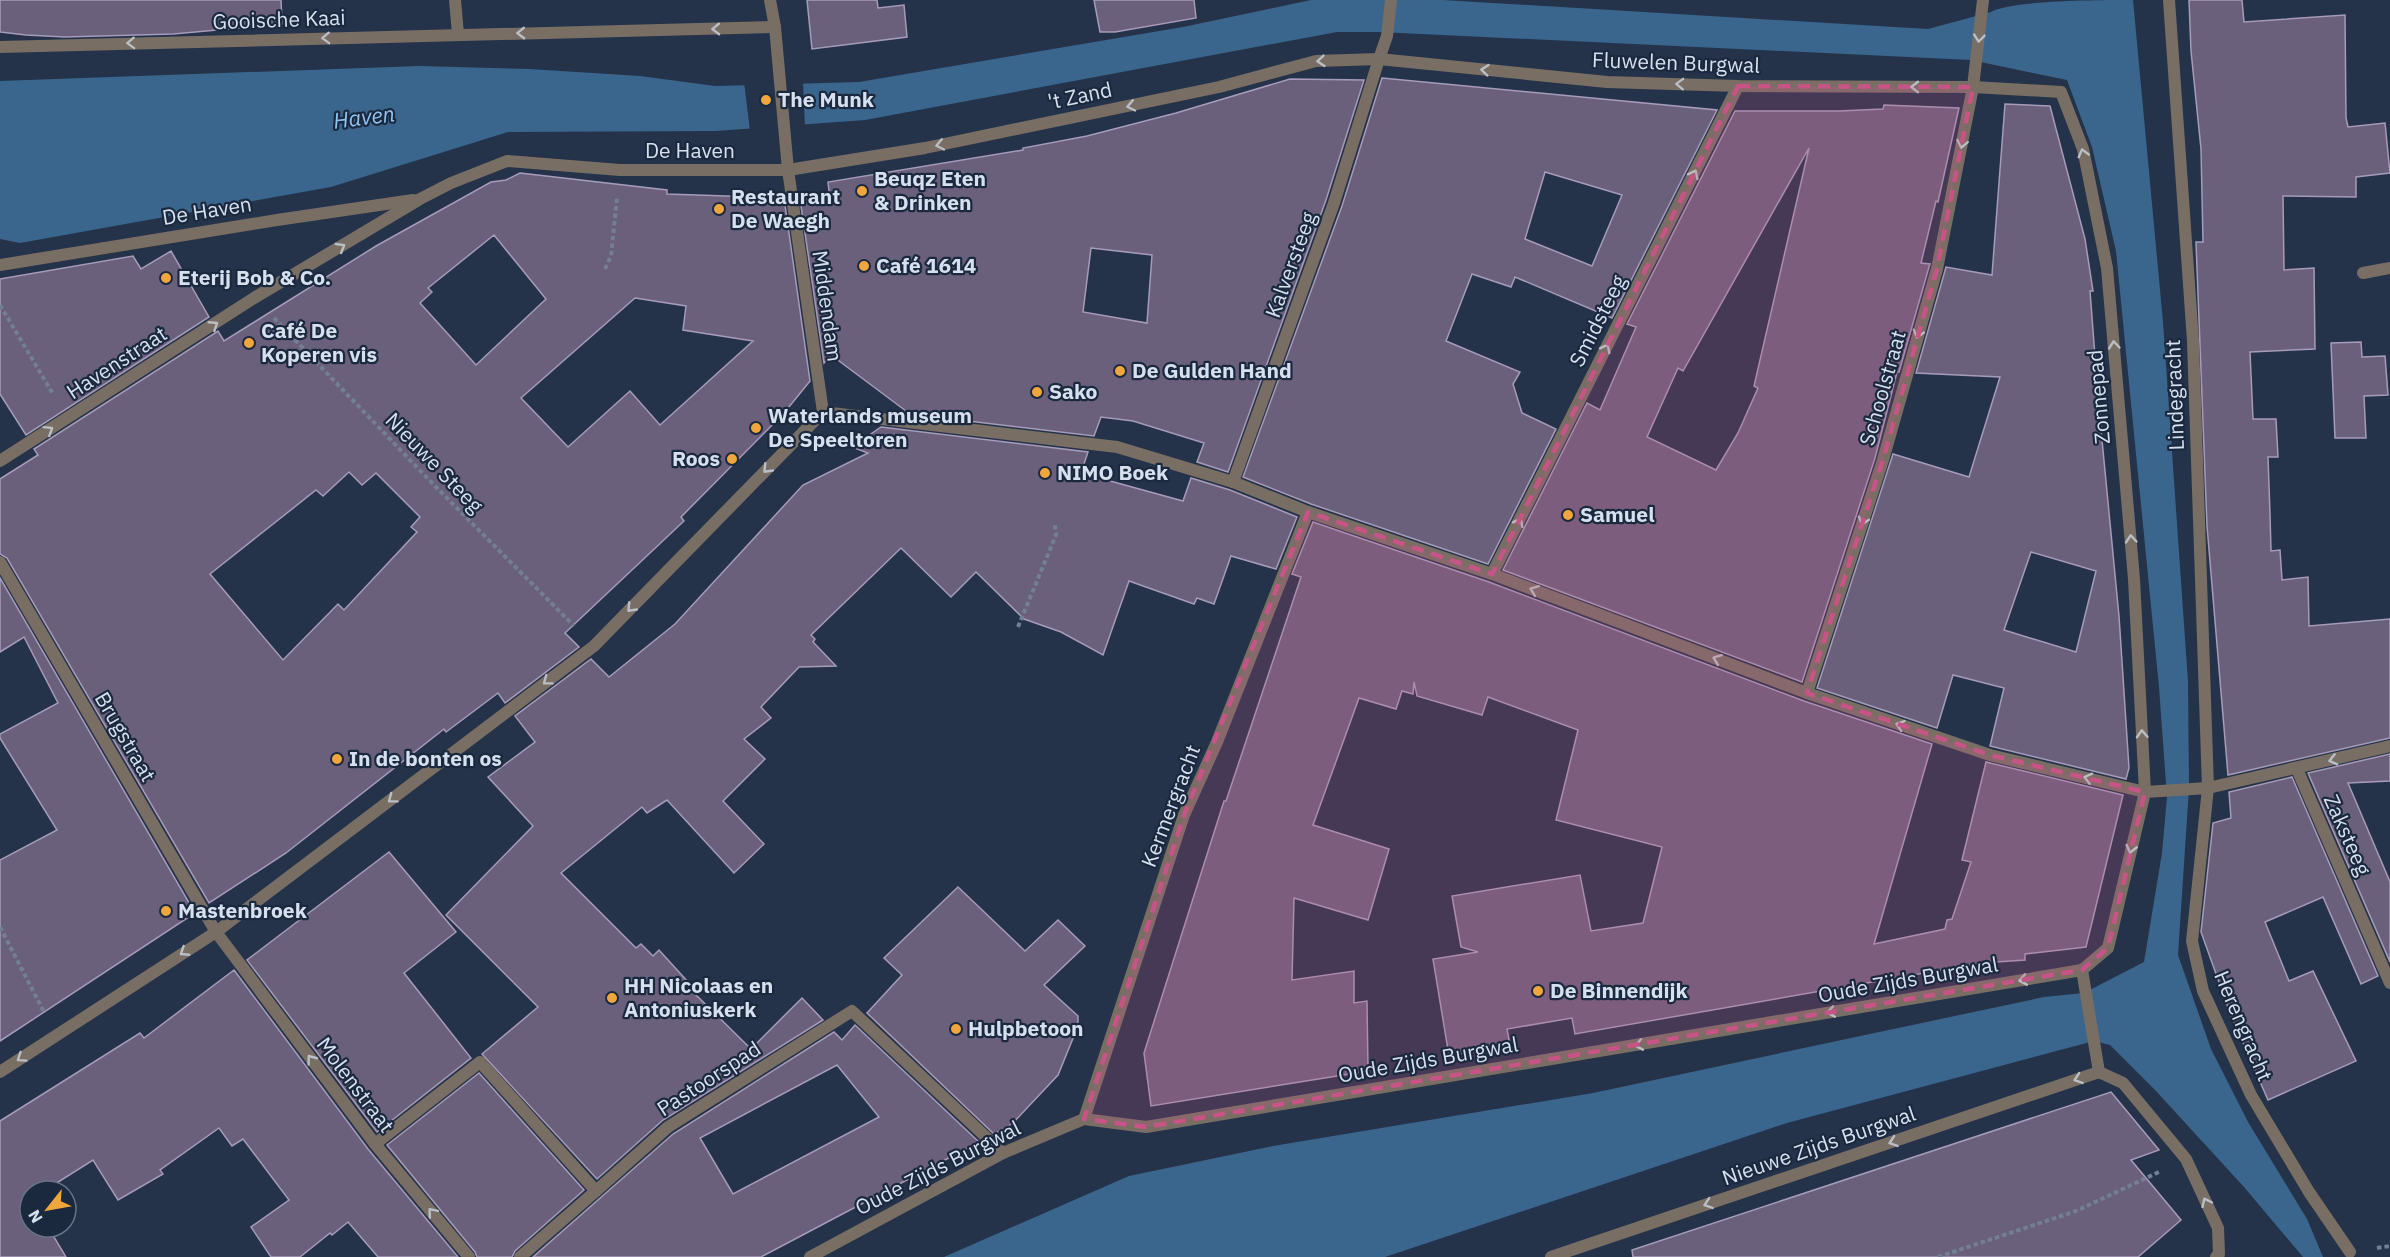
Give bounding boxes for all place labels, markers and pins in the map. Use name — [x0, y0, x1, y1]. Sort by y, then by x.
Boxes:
place label: The Munk — [778, 85, 875, 113]
marker: The Munk — [759, 93, 773, 107]
place label: Beuqz Eten & Drinken — [874, 164, 986, 216]
place label: Restaurant De Waegh — [731, 182, 840, 234]
marker: Beuqz Eten & Drinken — [855, 184, 869, 198]
marker: Restaurant De Waegh — [712, 202, 726, 216]
place label: Café 1614 — [876, 251, 976, 279]
marker: Café 1614 — [857, 259, 871, 273]
place label: Eterij Bob & Co. — [178, 263, 331, 291]
marker: Eterij Bob & Co. — [159, 271, 173, 285]
place label: Café De Koperen vis — [261, 316, 377, 368]
marker: Café De Koperen vis — [242, 336, 256, 350]
place label: De Gulden Hand — [1132, 356, 1292, 384]
marker: De Gulden Hand — [1113, 364, 1127, 378]
place label: Sako — [1049, 377, 1098, 405]
marker: Sako — [1030, 385, 1044, 399]
place label: Waterlands museum De Speeltoren — [768, 401, 972, 453]
marker: Waterlands museum De Speeltoren — [749, 421, 763, 435]
place label: Roos — [672, 444, 720, 472]
marker: Roos — [725, 452, 739, 466]
place label: NIMO Boek — [1057, 458, 1169, 486]
marker: NIMO Boek — [1038, 466, 1052, 480]
place label: Samuel — [1580, 500, 1655, 528]
marker: Samuel — [1561, 508, 1575, 522]
place label: In de bonten os — [349, 744, 502, 772]
marker: In de bonten os — [330, 752, 344, 766]
place label: Mastenbroek — [178, 896, 308, 924]
marker: Mastenbroek — [159, 904, 173, 918]
place label: HH Nicolaas en Antoniuskerk — [624, 971, 773, 1023]
place label: De Binnendijk — [1550, 976, 1689, 1004]
marker: De Binnendijk — [1531, 984, 1545, 998]
marker: HH Nicolaas en Antoniuskerk — [605, 991, 619, 1005]
place label: Hulpbetoon — [968, 1014, 1084, 1042]
marker: Hulpbetoon — [949, 1022, 963, 1036]

